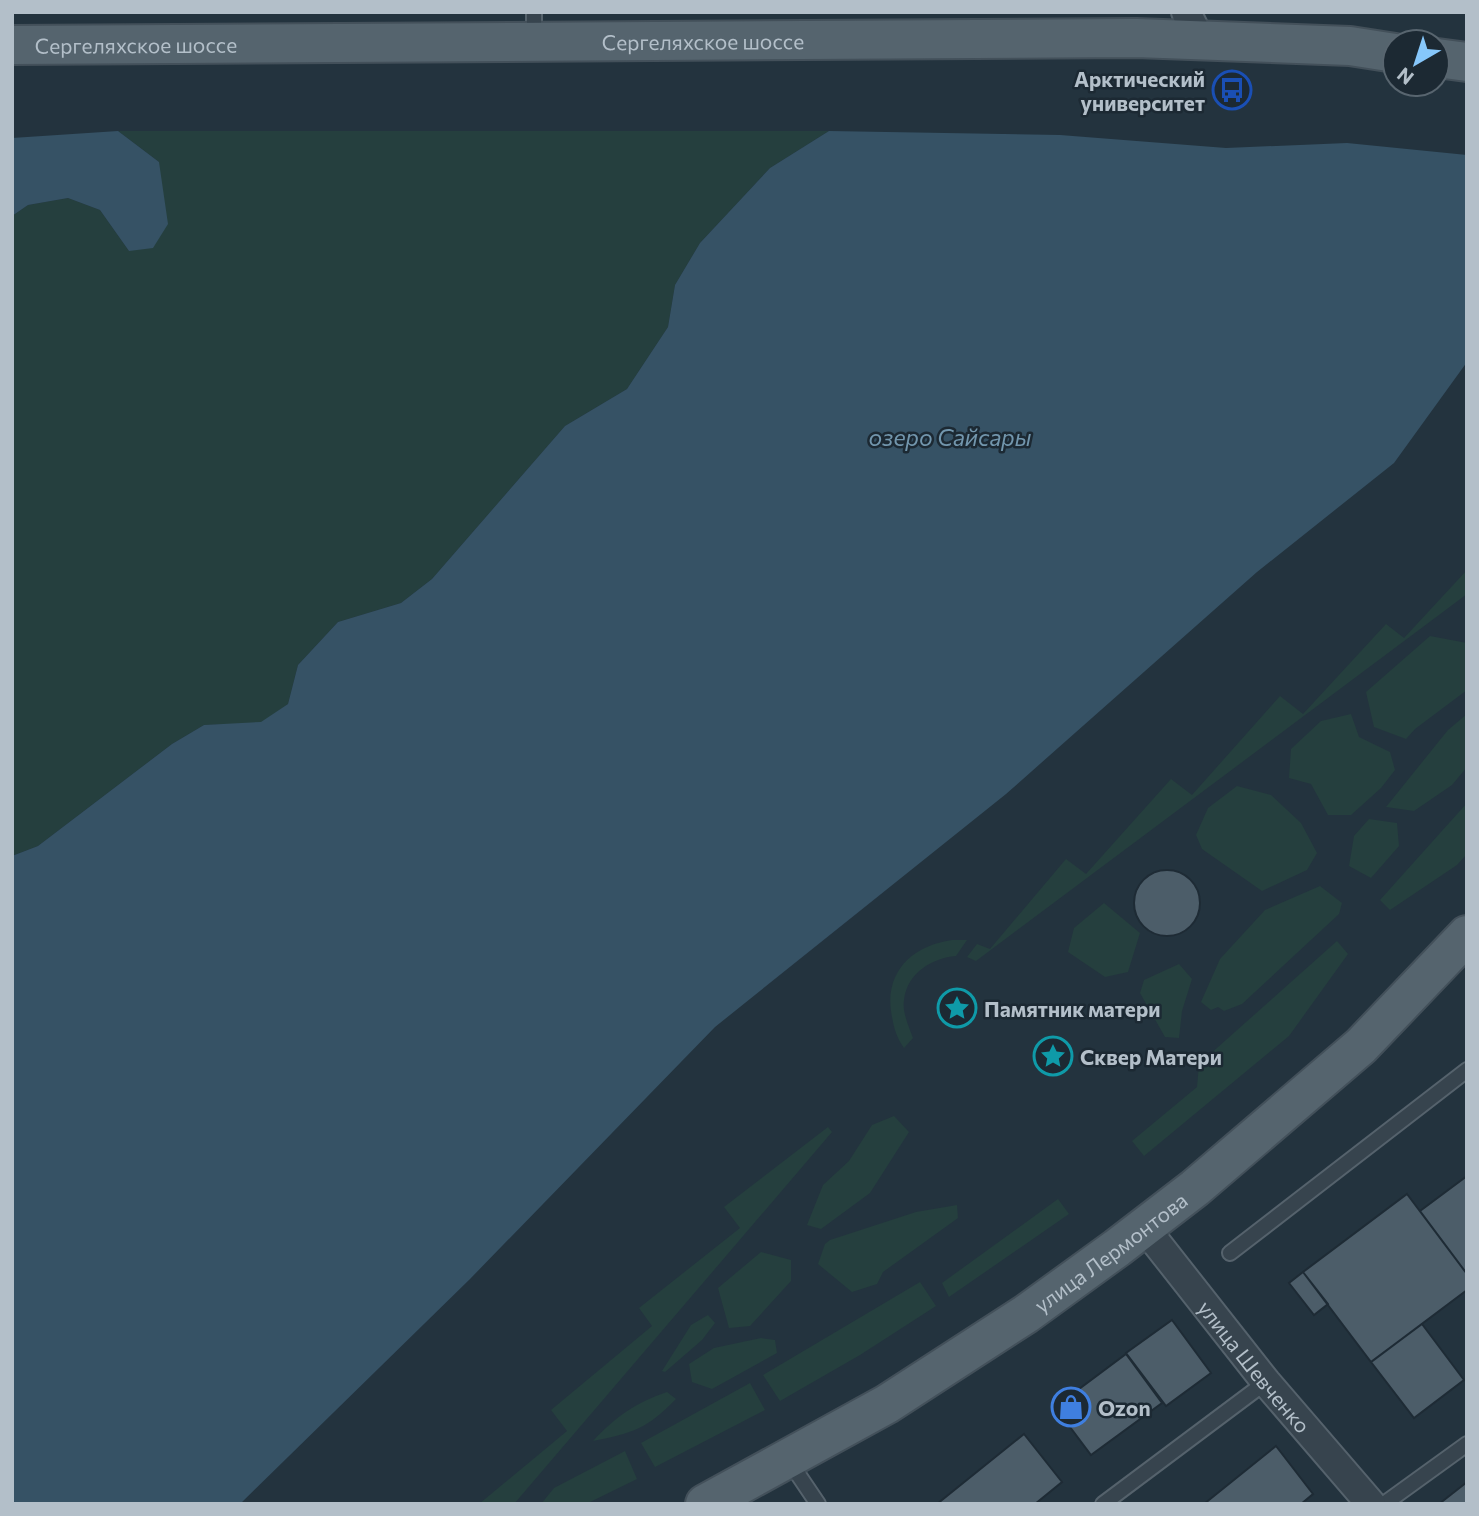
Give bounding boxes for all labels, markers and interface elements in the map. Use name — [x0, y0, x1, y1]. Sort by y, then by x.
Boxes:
street label: Сергеляхское шоссе — [602, 28, 804, 54]
north arrow — [1381, 28, 1451, 98]
street label: Сергеляхское шоссе — [35, 31, 237, 57]
text: N — [1392, 63, 1418, 90]
place label: Арктический университет — [1074, 66, 1205, 115]
bus stop icon: Арктический университет — [1211, 69, 1253, 111]
water label: озеро Сайсары — [869, 423, 1032, 451]
place icon: Памятник матери — [936, 987, 978, 1029]
place label: Памятник матери — [984, 996, 1160, 1021]
place icon: Сквер Матери — [1032, 1035, 1074, 1077]
place label: Сквер Матери — [1080, 1044, 1222, 1069]
street label: улица Лермонтова — [1029, 1187, 1192, 1317]
street label: улица Шевченко — [1194, 1295, 1316, 1437]
shop icon: Ozon — [1050, 1386, 1092, 1428]
place label: Ozon — [1098, 1395, 1151, 1420]

